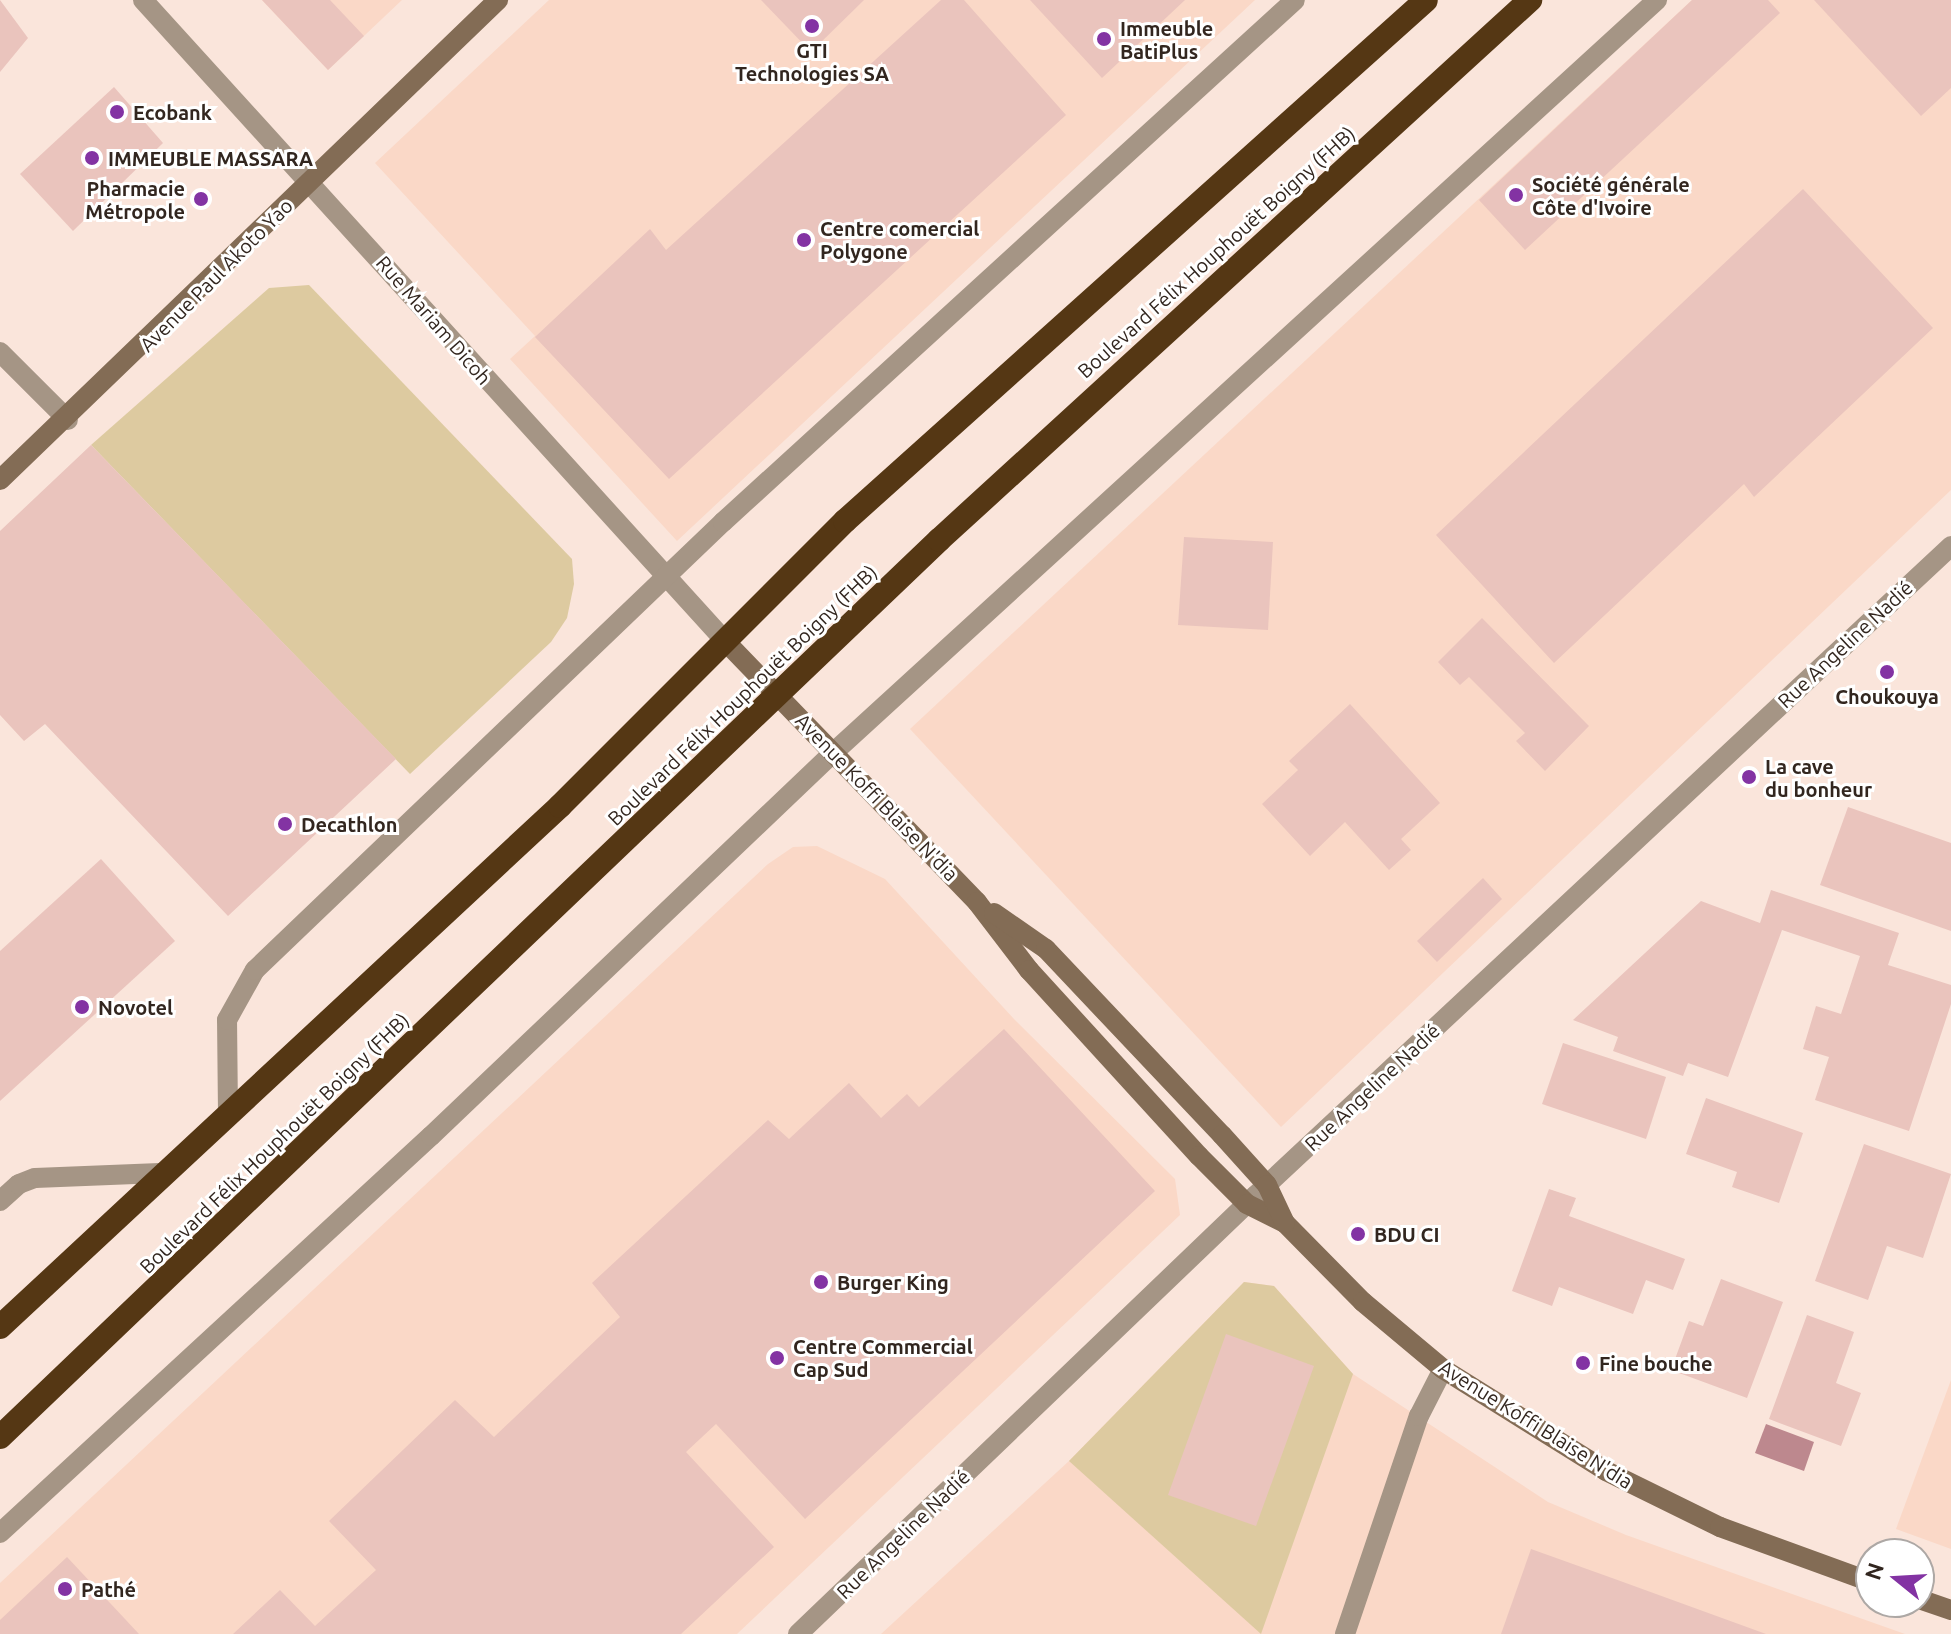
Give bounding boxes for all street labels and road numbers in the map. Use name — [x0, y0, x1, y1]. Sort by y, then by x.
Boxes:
street label: Boulevard Félix Houphouët Boigny (FHB) — [1072, 121, 1360, 383]
street label: Avenue Paul Akoto Yao — [134, 193, 298, 357]
street label: Rue Mariam Dicoh — [371, 251, 497, 389]
street label: Boulevard Félix Houphouët Boigny (FHB) — [602, 560, 882, 830]
street label: Rue Angeline Nadié — [1773, 575, 1917, 713]
street label: Avenue Koffi Blaise N'dia — [791, 708, 963, 886]
street label: Boulevard Félix Houphouët Boigny (FHB) — [134, 1008, 414, 1278]
street label: Rue Angeline Nadié — [1300, 1018, 1444, 1156]
street label: Avenue Koffi Blaise N'dia — [1435, 1355, 1637, 1493]
street label: Rue Angeline Nadié — [831, 1464, 975, 1604]

